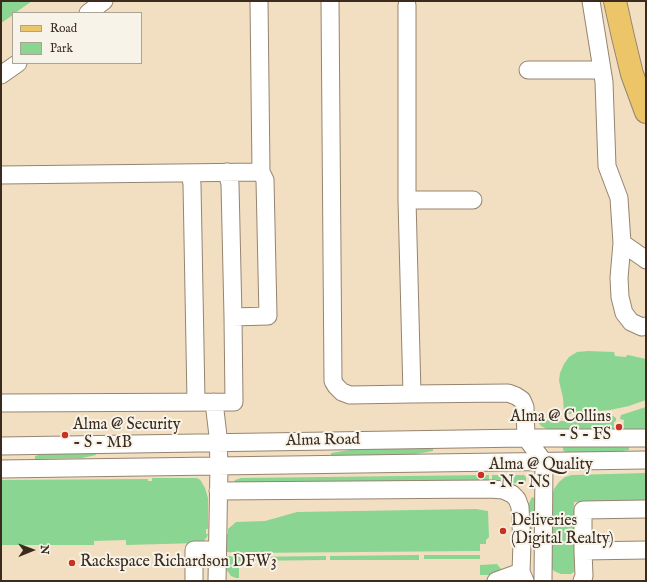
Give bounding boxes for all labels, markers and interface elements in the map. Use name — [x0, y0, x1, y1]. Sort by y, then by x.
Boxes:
legend — [12, 12, 142, 64]
text: Road — [50, 21, 77, 36]
text: Park — [50, 41, 73, 56]
place label: Alma @ Collins - S - FS — [510, 408, 611, 446]
place label: Alma @ Security - S - MB — [73, 416, 181, 454]
marker: Alma @ Collins - S - FS — [614, 422, 624, 432]
marker: Alma @ Security - S - MB — [60, 430, 70, 440]
street label: Alma Road — [286, 431, 360, 451]
place label: Alma @ Quality - N - NS — [489, 456, 593, 494]
marker: Alma @ Quality - N - NS — [476, 470, 486, 480]
place label: Deliveries (Digital Realty) — [511, 512, 614, 550]
marker: Deliveries (Digital Realty) — [498, 526, 508, 536]
north arrow — [12, 530, 52, 570]
text: N — [37, 545, 51, 555]
place label: Rackspace Richardson DFW3 — [80, 553, 277, 573]
marker: Rackspace Richardson DFW3 — [67, 558, 77, 568]

